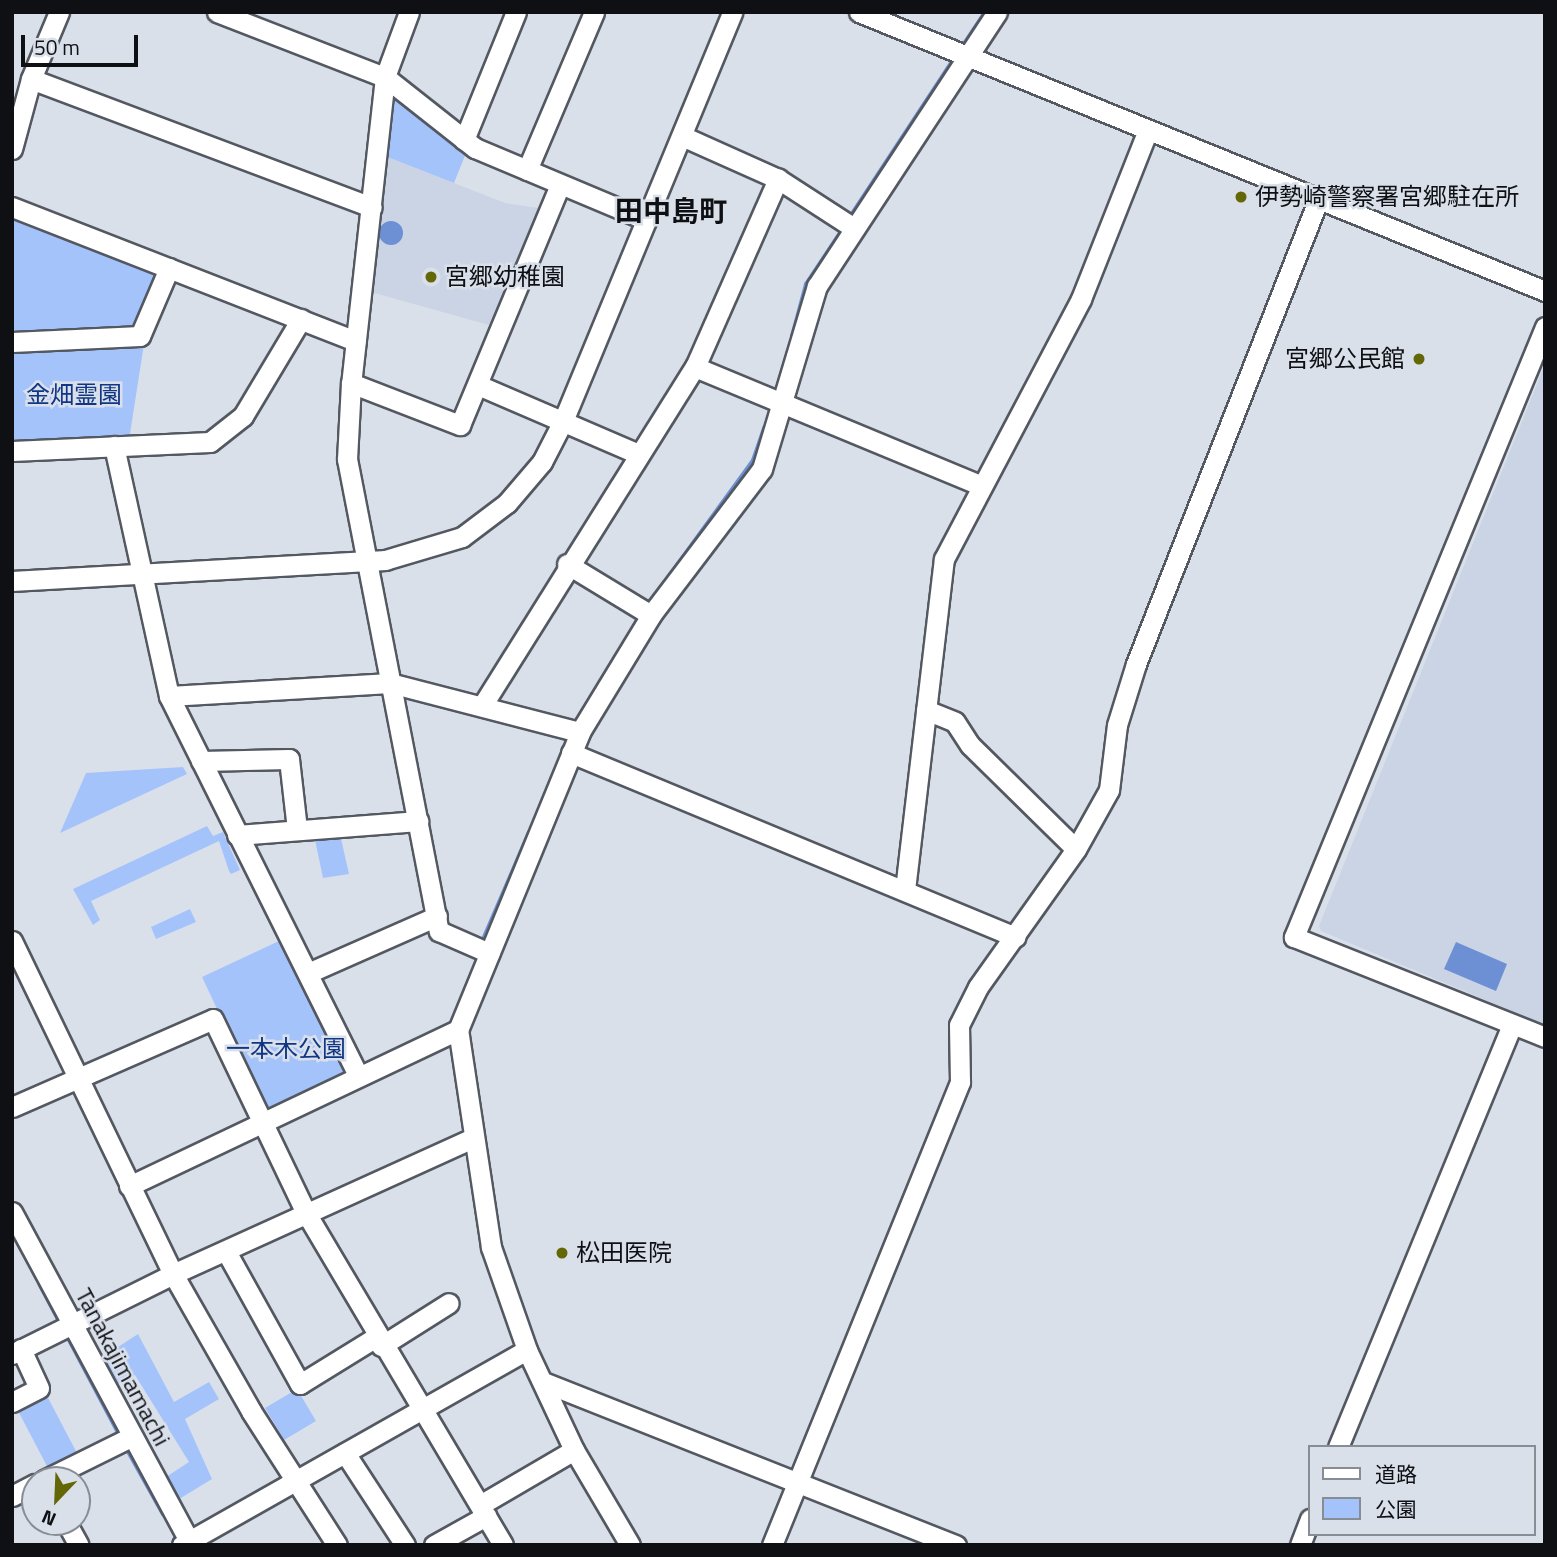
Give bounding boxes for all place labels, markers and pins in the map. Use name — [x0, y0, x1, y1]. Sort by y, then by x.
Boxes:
place label: 伊勢崎警察署宮郷駐在所 — [1255, 183, 1519, 211]
marker: 伊勢崎警察署宮郷駐在所 — [1233, 189, 1249, 205]
place label: 宮郷幼稚園 — [445, 263, 565, 291]
marker: 宮郷幼稚園 — [423, 269, 439, 285]
place label: 宮郷公民館 — [1285, 345, 1405, 373]
marker: 宮郷公民館 — [1411, 351, 1427, 367]
place label: 松田医院 — [576, 1239, 672, 1267]
marker: 松田医院 — [554, 1245, 570, 1261]

